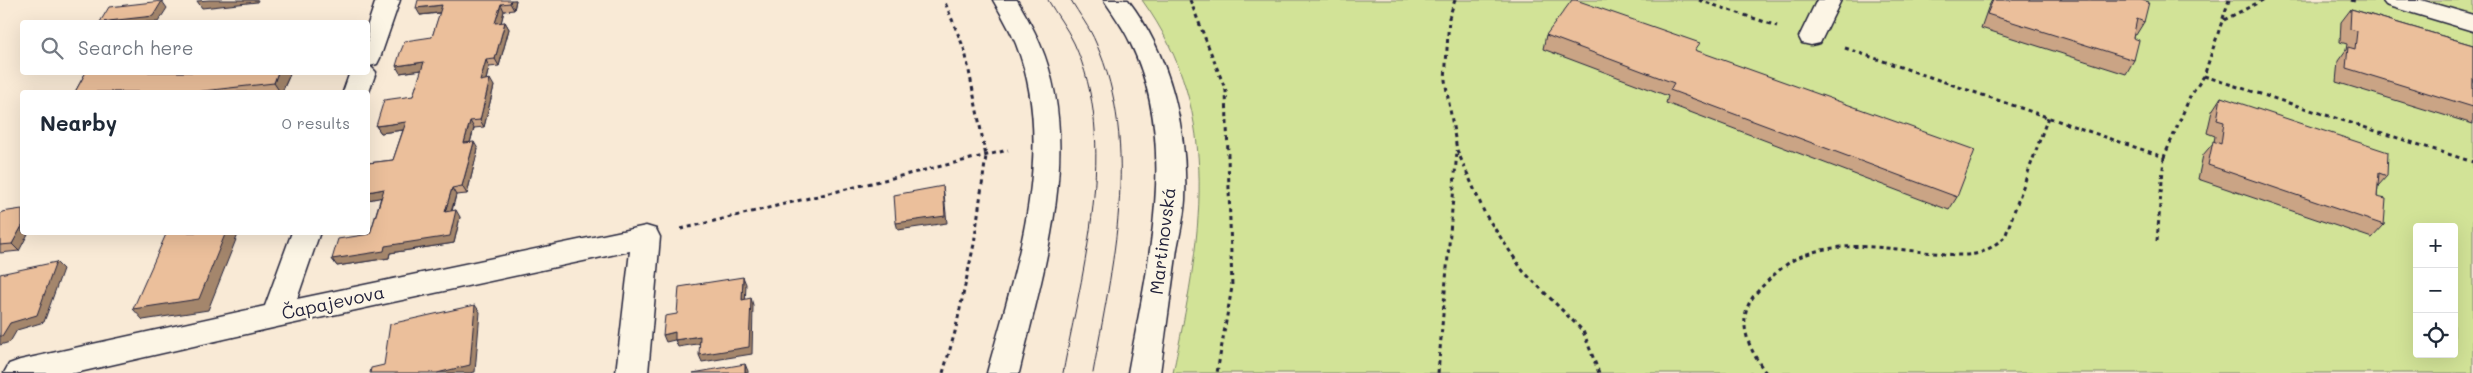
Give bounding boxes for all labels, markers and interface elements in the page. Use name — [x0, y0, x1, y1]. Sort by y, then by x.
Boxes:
search box — [20, 20, 370, 75]
icon: search — [38, 34, 66, 62]
text: Search here — [78, 35, 194, 60]
text: Nearby — [40, 109, 117, 136]
text: 0 results — [282, 112, 350, 133]
street label: Martinovská — [1144, 186, 1180, 296]
map controls — [2413, 223, 2458, 358]
button: + — [2413, 223, 2458, 268]
button: − — [2413, 268, 2458, 313]
street label: Čapajevova — [279, 279, 386, 325]
button: locate — [2413, 313, 2458, 358]

